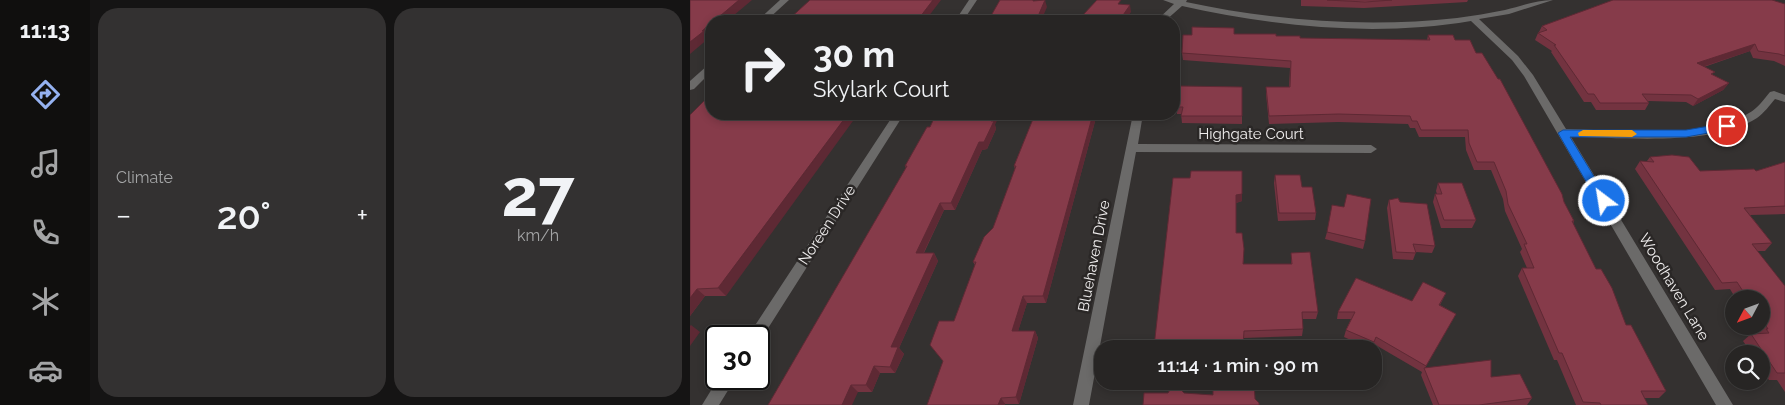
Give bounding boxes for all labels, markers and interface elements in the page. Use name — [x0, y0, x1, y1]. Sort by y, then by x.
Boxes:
text: 11:13 — [20, 17, 70, 43]
text: 30 m — [813, 34, 895, 75]
icon: right — [730, 35, 795, 100]
text: Skylark Court — [813, 76, 949, 102]
icon: directions — [28, 77, 63, 112]
pin — [1706, 105, 1748, 147]
icon: arrive — [1713, 112, 1741, 140]
street label: Highgate Court — [1198, 125, 1304, 143]
icon: music — [28, 146, 63, 181]
text: 27 — [501, 155, 575, 231]
text: Climate — [116, 168, 173, 187]
position arrow — [1577, 174, 1629, 226]
street label: Noreen Drive — [795, 182, 860, 268]
text: 20° — [217, 193, 271, 238]
street label: Bluehaven Drive — [1074, 198, 1114, 313]
text: − — [116, 199, 131, 232]
text: + — [356, 199, 368, 232]
icon: phone — [28, 215, 63, 250]
text: km/h — [517, 226, 559, 245]
street label: Woodhaven Lane — [1635, 230, 1713, 344]
icon: climate — [28, 284, 63, 319]
north arrow — [1725, 290, 1770, 335]
map controls — [1725, 290, 1770, 390]
speed limit sign: 30 — [705, 325, 770, 390]
button: search — [1725, 345, 1770, 390]
icon: car — [28, 353, 63, 388]
text: 11:14 · 1 min · 90 m — [1157, 354, 1319, 376]

